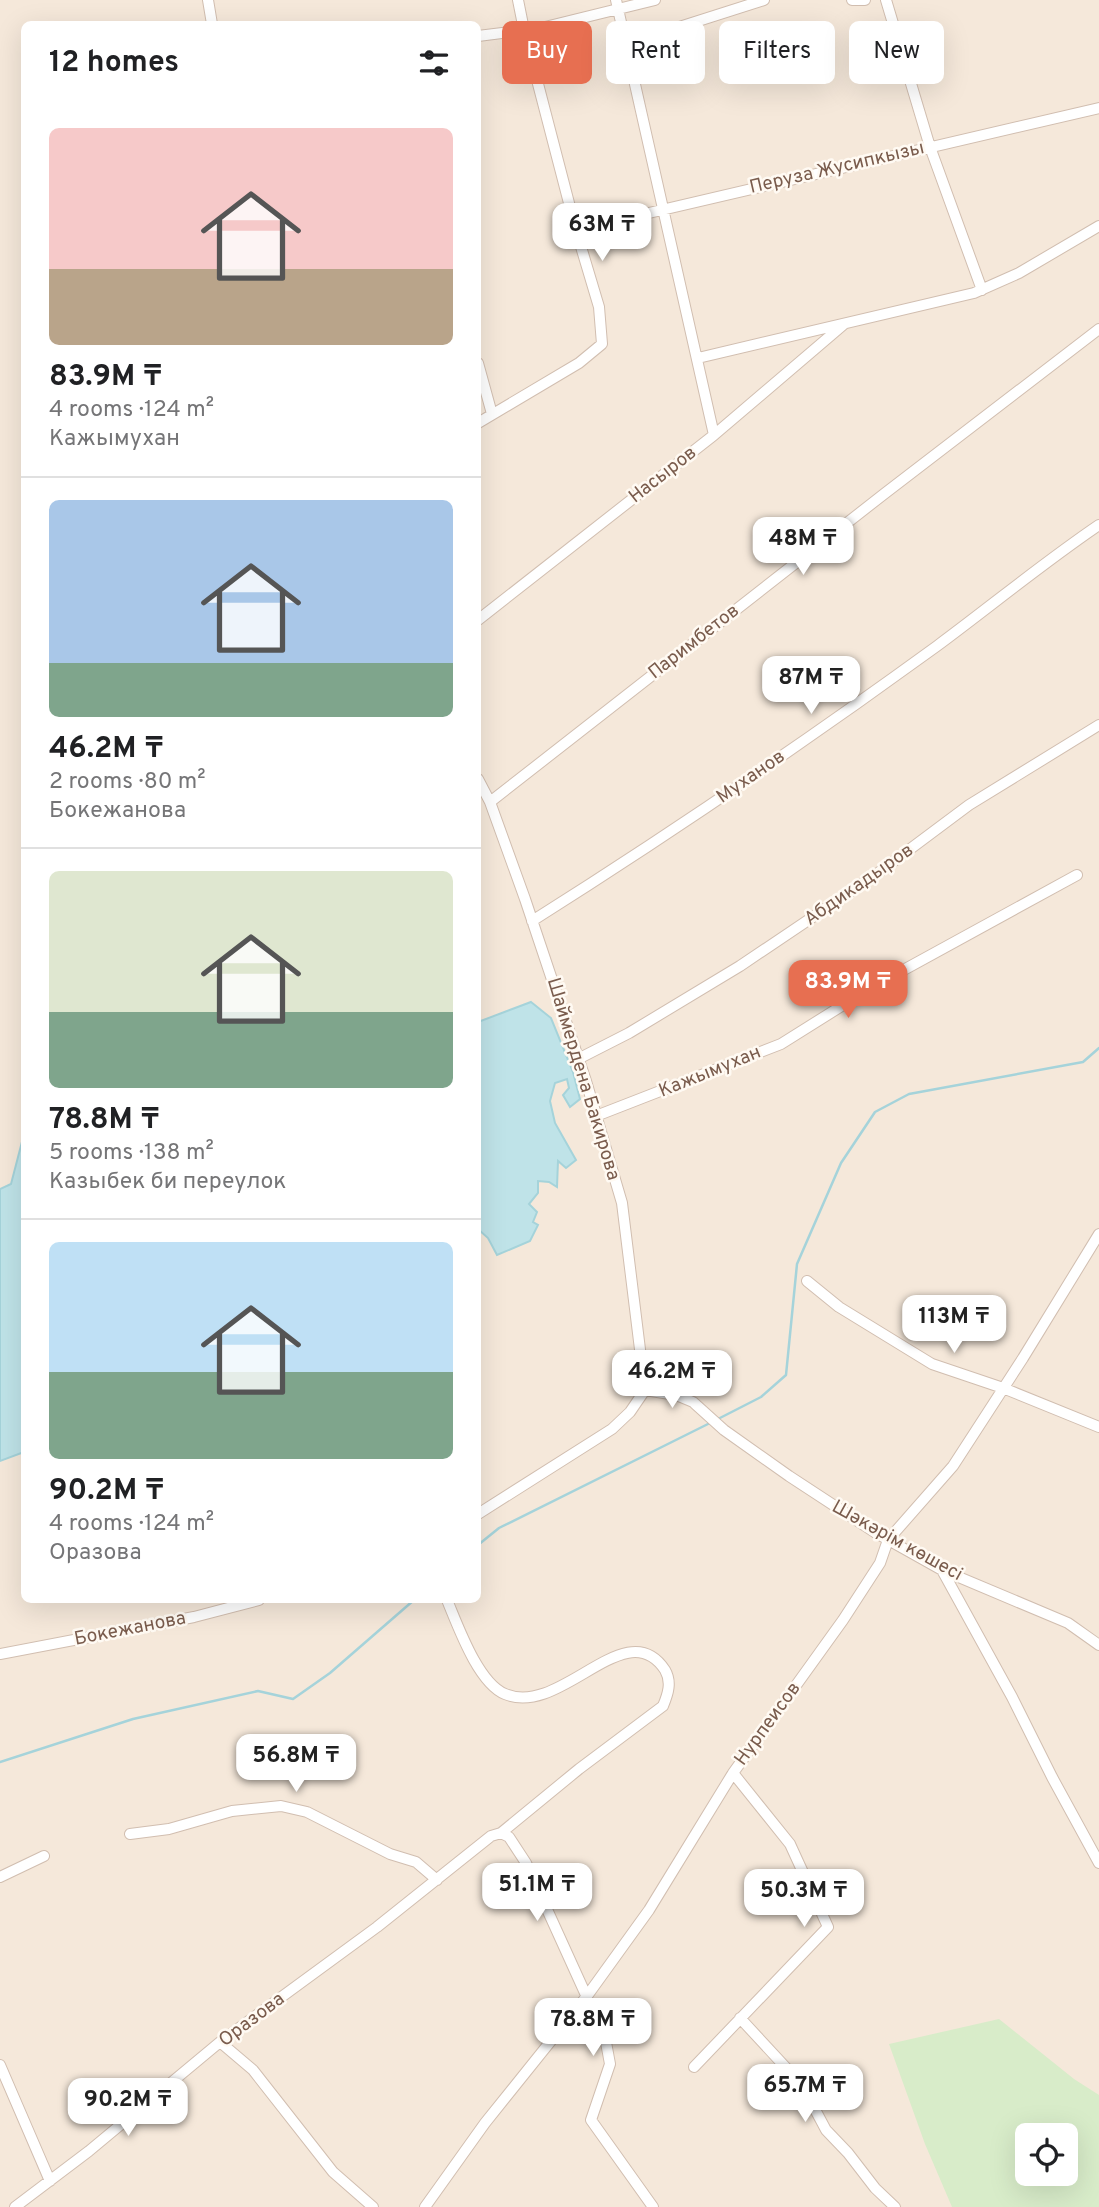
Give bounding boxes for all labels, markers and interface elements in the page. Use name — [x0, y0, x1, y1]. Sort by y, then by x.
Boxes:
chip: Buy — [502, 21, 592, 84]
chip: Rent — [606, 21, 705, 84]
chip: Filters — [719, 21, 835, 84]
chip: New — [849, 21, 944, 84]
icon: filters — [415, 44, 453, 82]
text: 12 homes — [49, 45, 179, 82]
street label: Перуза Жусипкызы — [747, 136, 927, 200]
icon: home — [188, 173, 314, 299]
pin: 63M ₸ — [553, 204, 651, 263]
text: 63M ₸ — [568, 211, 636, 240]
text: 83.9M ₸ — [49, 359, 162, 396]
text: 4 rooms · 124 m² — [49, 396, 214, 425]
text: Кажымухан — [49, 425, 180, 454]
street label: Насыров — [624, 441, 702, 509]
pin: 48M ₸ — [754, 518, 852, 577]
text: 48M ₸ — [769, 525, 837, 554]
icon: home — [188, 545, 314, 671]
street label: Паримбетов — [644, 599, 744, 685]
pin: 87M ₸ — [762, 656, 860, 716]
text: 87M ₸ — [778, 664, 844, 693]
text: 46.2M ₸ — [49, 731, 164, 768]
street label: Муханов — [712, 745, 790, 809]
text: 2 rooms · 80 m² — [49, 768, 206, 797]
text: Бокежанова — [49, 797, 186, 826]
street label: Абдикадыров — [800, 838, 918, 932]
icon: home — [188, 916, 314, 1042]
pin: 83.9M ₸ — [783, 960, 913, 1020]
text: 83.9M ₸ — [805, 968, 891, 997]
street label: Шаймердена Бакирова — [541, 975, 625, 1183]
street label: Кажымухан — [655, 1041, 765, 1103]
text: 78.8M ₸ — [49, 1102, 160, 1139]
text: 5 rooms · 138 m² — [49, 1139, 214, 1168]
text: Казыбек би переулок — [49, 1168, 286, 1197]
icon: home — [188, 1287, 314, 1413]
pin: 113M ₸ — [897, 1296, 1011, 1355]
text: 113M ₸ — [918, 1303, 990, 1332]
pin: 46.2M ₸ — [607, 1350, 737, 1410]
text: 46.2M ₸ — [628, 1358, 716, 1387]
text: 90.2M ₸ — [49, 1473, 164, 1510]
street label: Шәкәрім көшесі — [827, 1495, 967, 1587]
text: 4 rooms · 124 m² — [49, 1510, 214, 1539]
text: Оразова — [49, 1539, 142, 1568]
street label: Бокежанова — [72, 1606, 188, 1652]
street label: Нурпеисов — [730, 1677, 806, 1771]
pin: 56.8M ₸ — [231, 1734, 361, 1794]
text: 56.8M ₸ — [252, 1742, 340, 1771]
pin: 51.1M ₸ — [472, 1864, 602, 1923]
pin: 50.3M ₸ — [739, 1870, 869, 1929]
text: 51.1M ₸ — [498, 1871, 576, 1900]
text: 50.3M ₸ — [760, 1877, 848, 1906]
street label: Оразова — [214, 1987, 290, 2053]
pin: 78.8M ₸ — [528, 1998, 658, 2058]
text: 78.8M ₸ — [550, 2006, 636, 2035]
pin: 65.7M ₸ — [740, 2064, 870, 2124]
text: 65.7M ₸ — [763, 2072, 847, 2101]
pin: 90.2M ₸ — [63, 2078, 193, 2138]
text: 90.2M ₸ — [84, 2086, 172, 2115]
map controls — [1015, 2123, 1078, 2186]
button: locate — [1015, 2123, 1078, 2186]

